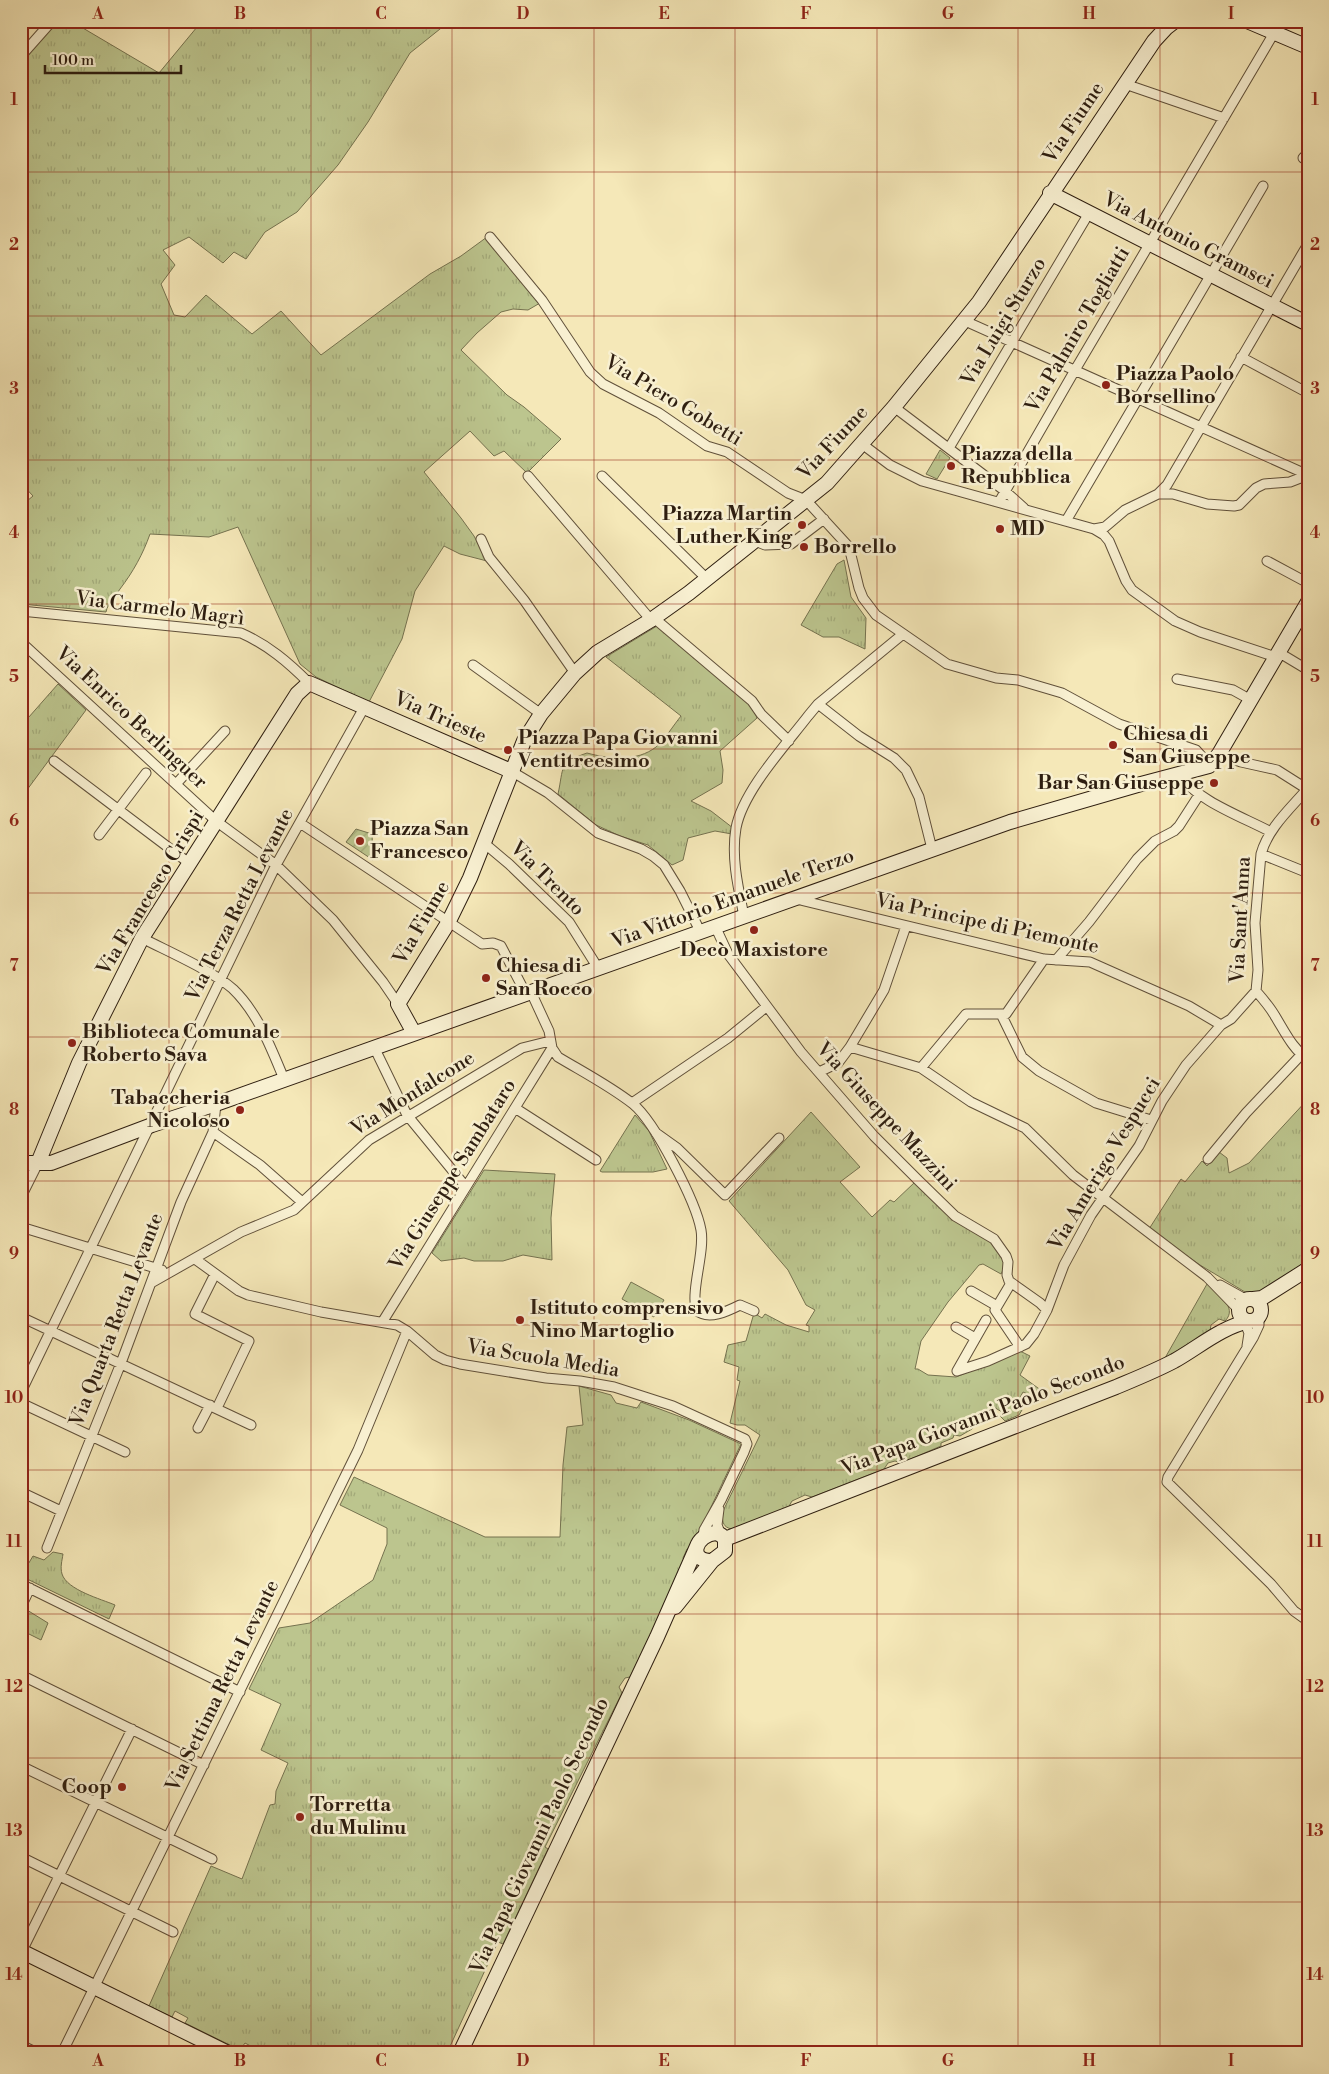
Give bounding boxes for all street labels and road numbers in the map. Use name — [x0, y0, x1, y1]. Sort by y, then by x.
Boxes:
street label: Via Fiume — [1037, 78, 1110, 169]
street label: Via Antonio Gramsci — [1098, 187, 1278, 295]
street label: Via Palmiro Togliatti — [1020, 242, 1136, 418]
street label: Via Luigi Sturzo — [955, 253, 1052, 392]
street label: Via Piero Gobetti — [599, 349, 747, 452]
street label: Via Fiume — [792, 401, 874, 486]
street label: Via Carmelo Magrì — [73, 586, 246, 632]
street label: Via Enrico Berlinguer — [49, 641, 212, 795]
street label: Via Trieste — [389, 686, 490, 750]
street label: Via Terza Retta Levante — [180, 804, 300, 1007]
street label: Via Francesco Crispi — [91, 806, 210, 981]
street label: Via Trento — [504, 836, 590, 922]
street label: Via Vittorio Emanuele Terzo — [607, 843, 858, 955]
street label: Via Sant'Anna — [1225, 855, 1257, 985]
street label: Via Fiume — [388, 877, 456, 970]
street label: Via Principe di Piemonte — [872, 888, 1101, 960]
street label: Via Giuseppe Mazzini — [810, 1036, 962, 1197]
street label: Via Monfalcone — [346, 1046, 480, 1143]
street label: Via Amerigo Vespucci — [1043, 1072, 1167, 1256]
street label: Via Giuseppe Sambataro — [383, 1075, 522, 1276]
street label: Via Quarta Retta Levante — [64, 1210, 169, 1431]
street label: Via Scuola Media — [464, 1334, 622, 1384]
street label: Via Papa Giovanni Paolo Secondo — [837, 1350, 1128, 1482]
street label: Via Settima Retta Levante — [160, 1576, 285, 1797]
street label: Via Papa Giovanni Paolo Secondo — [464, 1694, 615, 1979]

